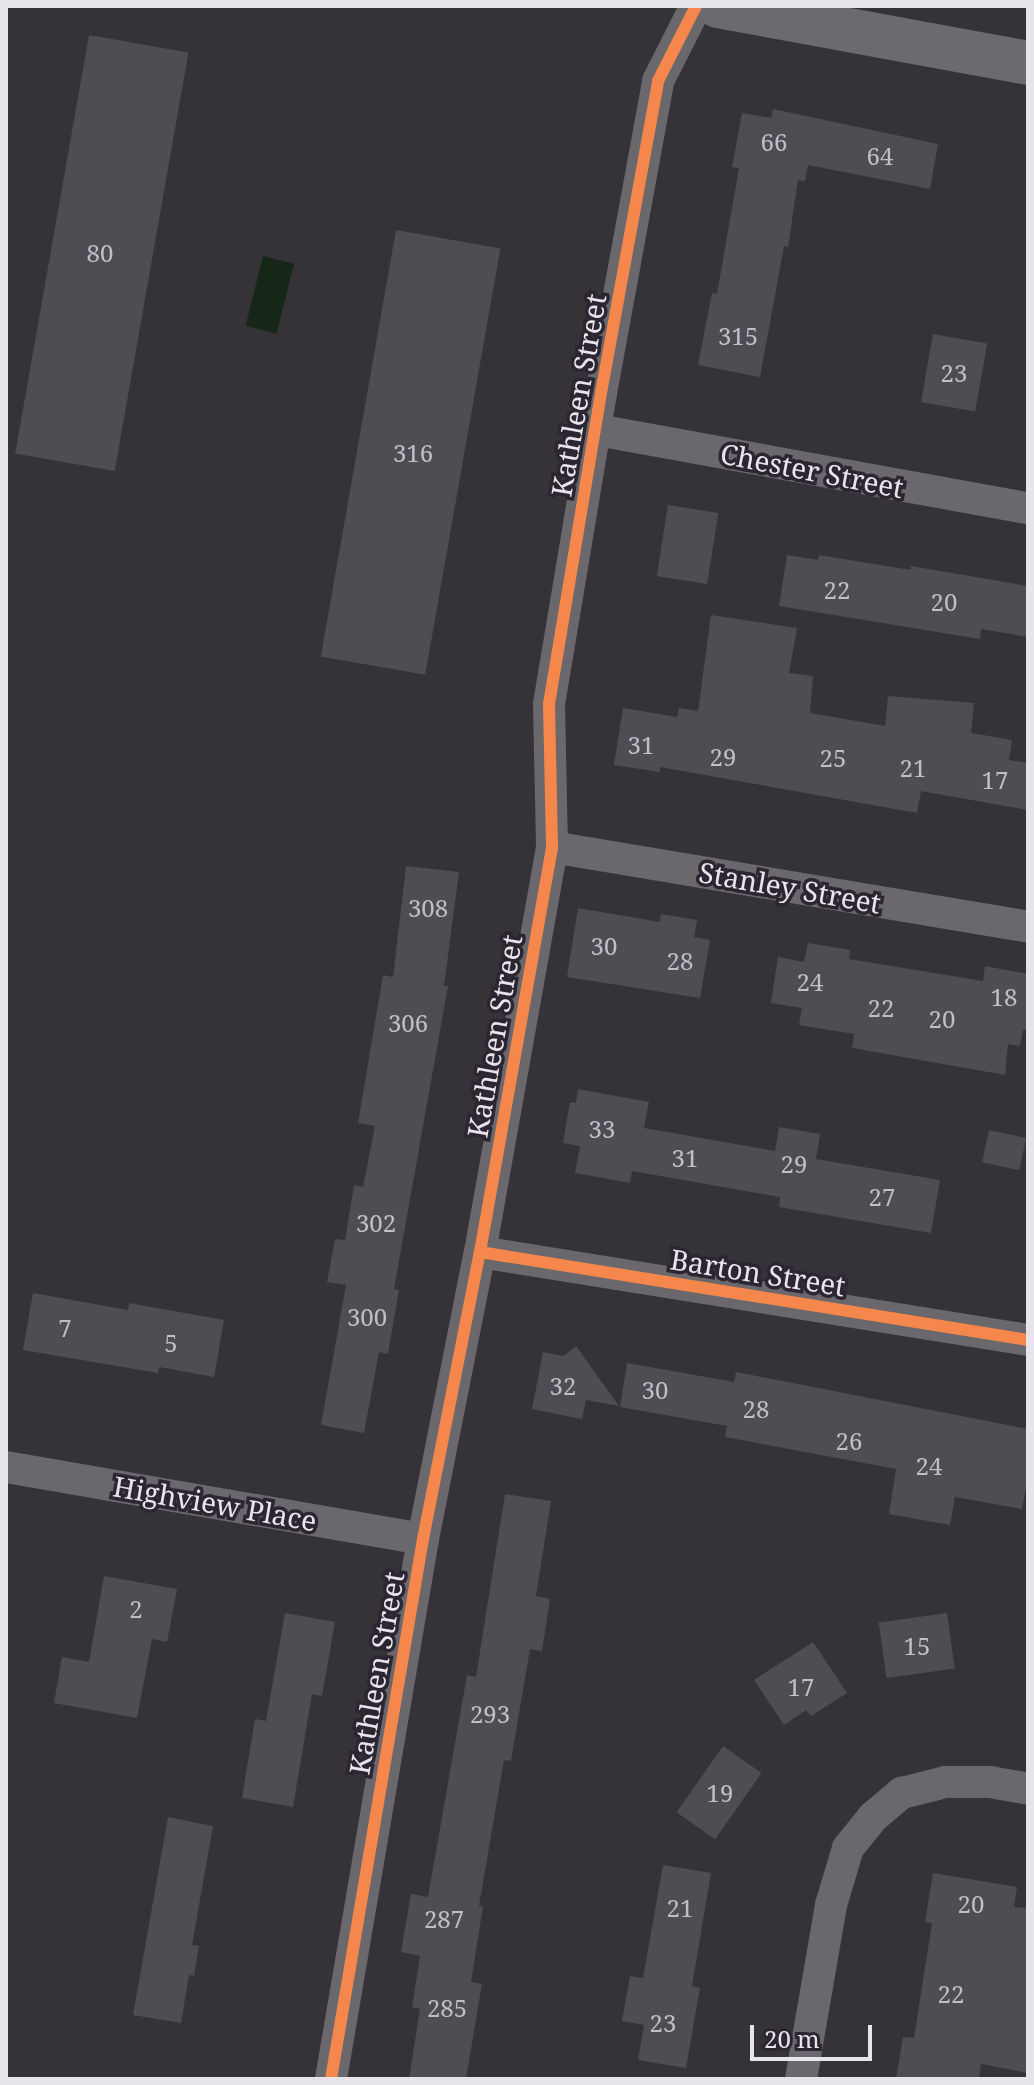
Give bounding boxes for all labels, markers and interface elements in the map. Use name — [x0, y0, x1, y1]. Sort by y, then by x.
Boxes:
house number: 66 — [761, 128, 787, 156]
house number: 64 — [867, 142, 893, 170]
house number: 80 — [87, 239, 113, 267]
street label: Kathleen Street — [544, 291, 612, 499]
house number: 315 — [718, 322, 758, 350]
house number: 23 — [941, 359, 967, 387]
street label: Chester Street — [718, 436, 906, 504]
house number: 316 — [393, 439, 433, 467]
house number: 22 — [824, 576, 850, 604]
house number: 20 — [931, 588, 957, 616]
house number: 31 — [628, 731, 654, 759]
house number: 29 — [710, 743, 736, 771]
house number: 25 — [820, 744, 846, 772]
house number: 21 — [900, 754, 926, 782]
house number: 17 — [982, 766, 1008, 794]
street label: Stanley Street — [697, 855, 883, 919]
house number: 308 — [408, 894, 448, 922]
street label: Kathleen Street — [460, 932, 528, 1140]
house number: 30 — [591, 932, 617, 960]
house number: 28 — [667, 947, 693, 975]
house number: 24 — [797, 968, 823, 996]
house number: 18 — [991, 983, 1017, 1011]
house number: 22 — [868, 994, 894, 1022]
house number: 20 — [929, 1005, 955, 1033]
house number: 306 — [388, 1009, 428, 1037]
house number: 33 — [589, 1115, 615, 1143]
house number: 31 — [672, 1144, 698, 1172]
house number: 29 — [781, 1150, 807, 1178]
house number: 27 — [869, 1183, 895, 1211]
house number: 302 — [356, 1209, 396, 1237]
street label: Barton Street — [668, 1242, 848, 1302]
house number: 300 — [347, 1303, 387, 1331]
house number: 7 — [58, 1314, 72, 1342]
house number: 5 — [164, 1329, 178, 1357]
house number: 32 — [550, 1372, 576, 1400]
house number: 30 — [642, 1376, 668, 1404]
house number: 28 — [743, 1395, 769, 1423]
house number: 26 — [836, 1427, 862, 1455]
house number: 24 — [916, 1452, 942, 1480]
street label: Highview Place — [111, 1469, 319, 1537]
street label: Kathleen Street — [342, 1569, 410, 1777]
house number: 2 — [129, 1595, 143, 1623]
house number: 15 — [904, 1632, 930, 1660]
house number: 17 — [788, 1673, 814, 1701]
house number: 293 — [470, 1700, 510, 1728]
house number: 19 — [707, 1779, 733, 1807]
house number: 20 — [958, 1890, 984, 1918]
house number: 21 — [667, 1894, 693, 1922]
house number: 287 — [424, 1905, 464, 1933]
house number: 22 — [938, 1980, 964, 2008]
house number: 285 — [427, 1994, 467, 2022]
house number: 23 — [650, 2009, 676, 2037]
scale bar — [754, 2009, 876, 2059]
text: 20 m — [764, 2022, 820, 2055]

